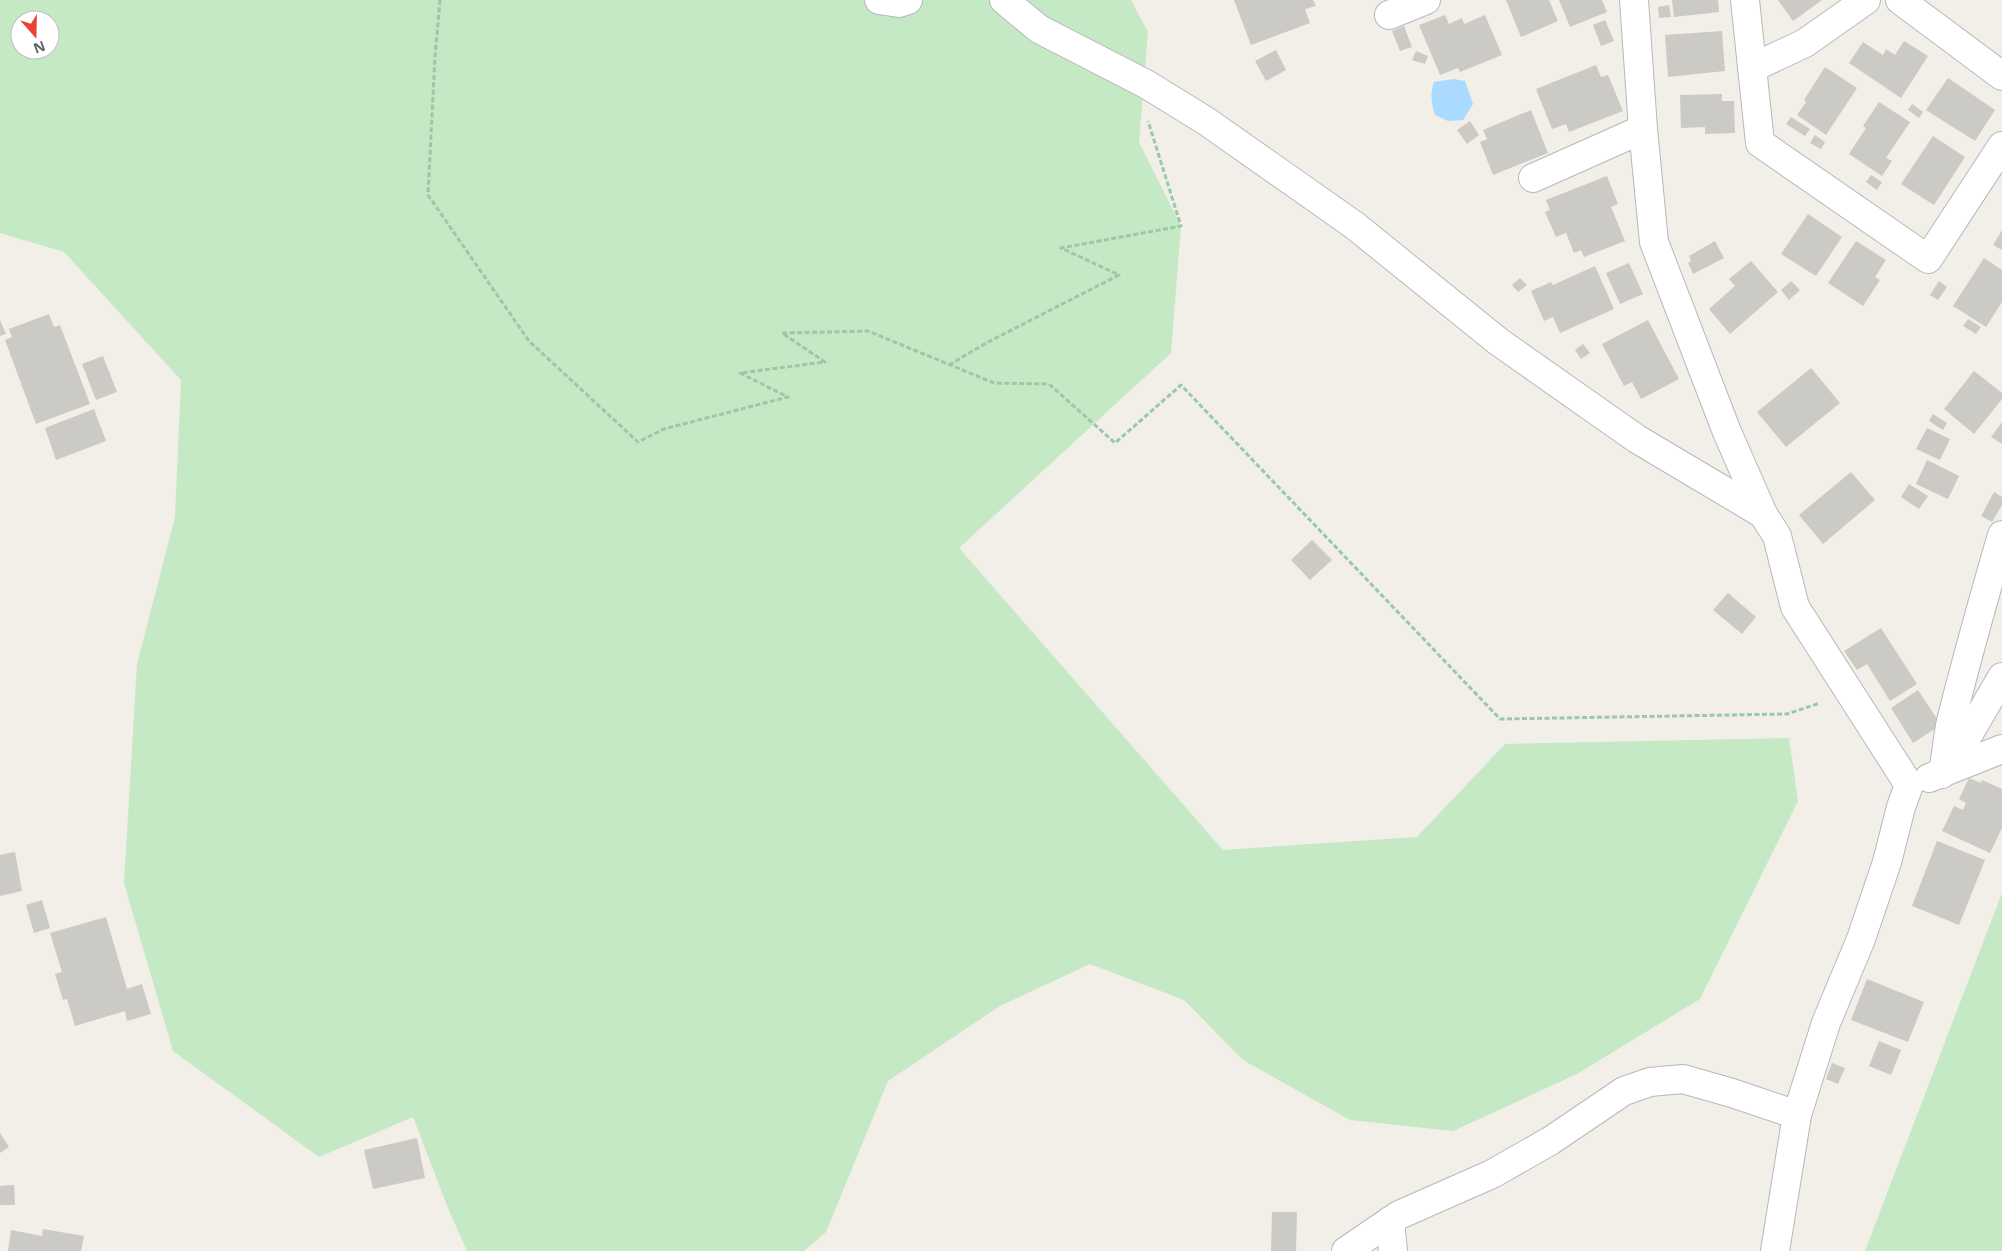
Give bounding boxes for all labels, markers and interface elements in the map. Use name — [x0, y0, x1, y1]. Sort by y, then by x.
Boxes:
north arrow — [10, 10, 60, 60]
text: N — [31, 37, 48, 59]

